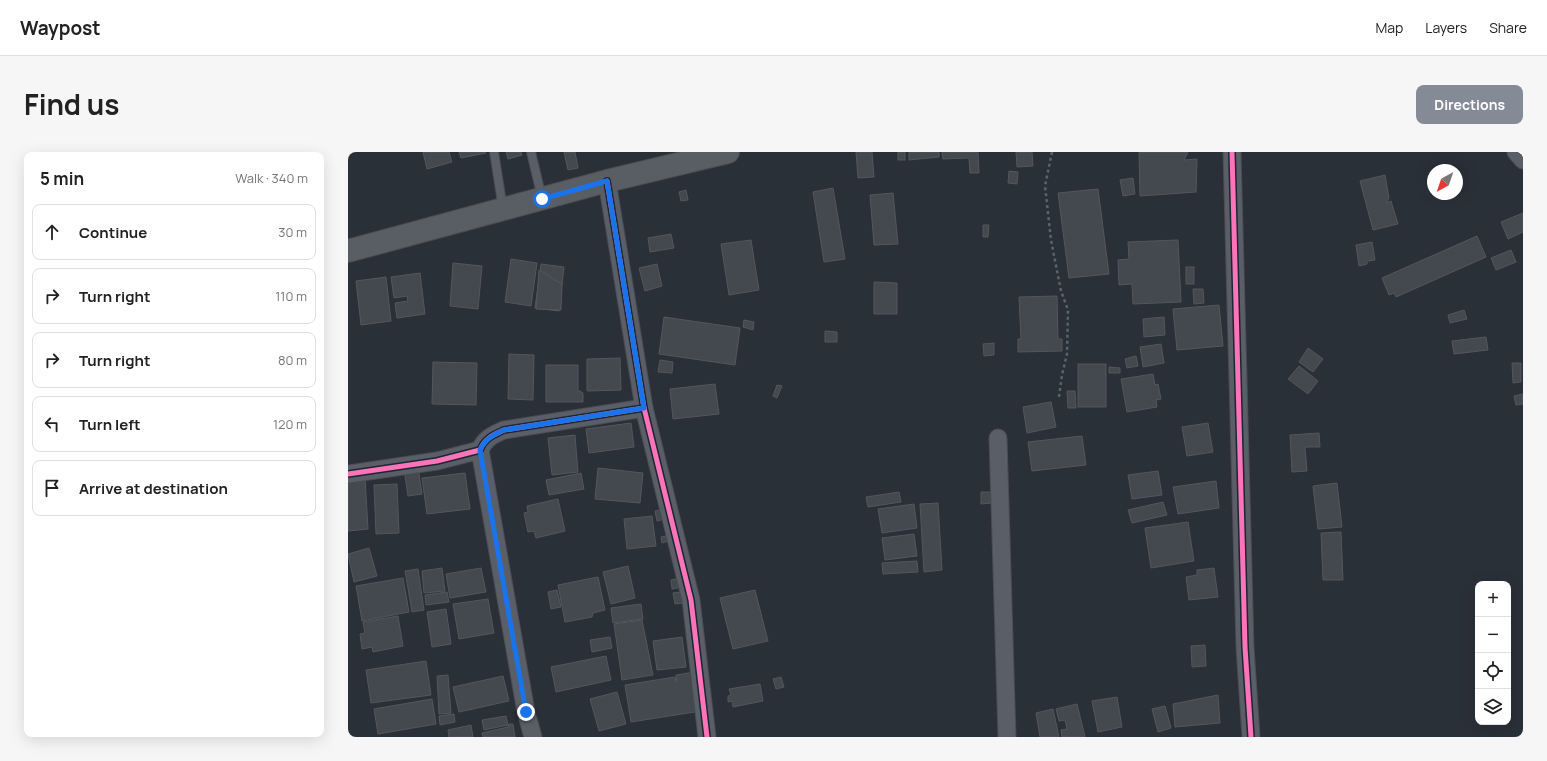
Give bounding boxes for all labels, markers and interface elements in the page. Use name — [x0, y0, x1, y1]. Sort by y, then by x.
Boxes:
text: Waypost — [20, 15, 100, 41]
text: Map — [1375, 18, 1403, 37]
text: Layers — [1425, 18, 1467, 37]
text: Share — [1489, 18, 1527, 37]
text: Find us — [24, 85, 119, 123]
button: Directions — [1416, 85, 1523, 124]
north arrow — [1427, 164, 1463, 200]
text: 5 min — [40, 167, 84, 190]
text: Walk · 340 m — [235, 169, 308, 187]
route start — [533, 190, 551, 208]
icon: ahead — [41, 221, 63, 243]
text: Continue — [79, 222, 147, 243]
text: 30 m — [278, 223, 307, 241]
icon: right — [41, 285, 63, 307]
text: Turn right — [79, 286, 150, 307]
text: 110 m — [275, 287, 307, 305]
icon: right — [41, 349, 63, 371]
text: Turn right — [79, 350, 150, 371]
text: 80 m — [278, 351, 307, 369]
icon: left — [41, 413, 63, 435]
text: Turn left — [79, 414, 141, 435]
text: 120 m — [273, 415, 307, 433]
icon: arrive — [41, 477, 63, 499]
text: Arrive at destination — [79, 478, 228, 499]
map controls — [1475, 581, 1511, 725]
button: + — [1475, 581, 1511, 617]
button: − — [1475, 617, 1511, 653]
button: locate — [1475, 653, 1511, 689]
button: layers — [1475, 689, 1511, 725]
route end — [517, 703, 535, 721]

